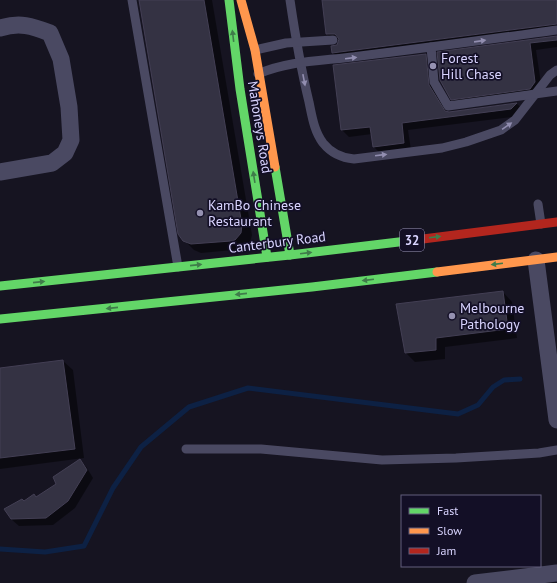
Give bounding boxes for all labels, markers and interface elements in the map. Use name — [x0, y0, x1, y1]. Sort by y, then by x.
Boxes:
one-way arrow — [230, 30, 236, 42]
one-way arrow — [474, 37, 486, 44]
place label: Forest Hill Chase — [441, 49, 502, 83]
one-way arrow — [345, 54, 358, 61]
marker: Forest Hill Chase — [428, 61, 438, 71]
one-way arrow — [301, 74, 307, 86]
street label: Mahoneys Road — [244, 79, 276, 175]
one-way arrow — [501, 122, 512, 130]
one-way arrow — [375, 152, 387, 158]
one-way arrow — [251, 171, 257, 183]
place label: KamBo Chinese Restaurant — [208, 196, 301, 230]
marker: KamBo Chinese Restaurant — [195, 208, 205, 218]
street label: Canterbury Road — [227, 227, 327, 257]
road number: 32 — [400, 229, 424, 251]
one-way arrow — [429, 234, 441, 240]
one-way arrow — [300, 250, 312, 256]
one-way arrow — [491, 261, 503, 268]
one-way arrow — [190, 262, 202, 268]
one-way arrow — [362, 277, 374, 283]
one-way arrow — [33, 279, 45, 285]
one-way arrow — [235, 291, 247, 297]
place label: Melbourne Pathology — [460, 299, 524, 333]
one-way arrow — [106, 305, 118, 311]
marker: Melbourne Pathology — [447, 311, 457, 321]
legend — [401, 495, 541, 567]
text: Fast — [437, 503, 458, 518]
text: Slow — [437, 523, 462, 538]
text: Jam — [436, 543, 456, 558]

